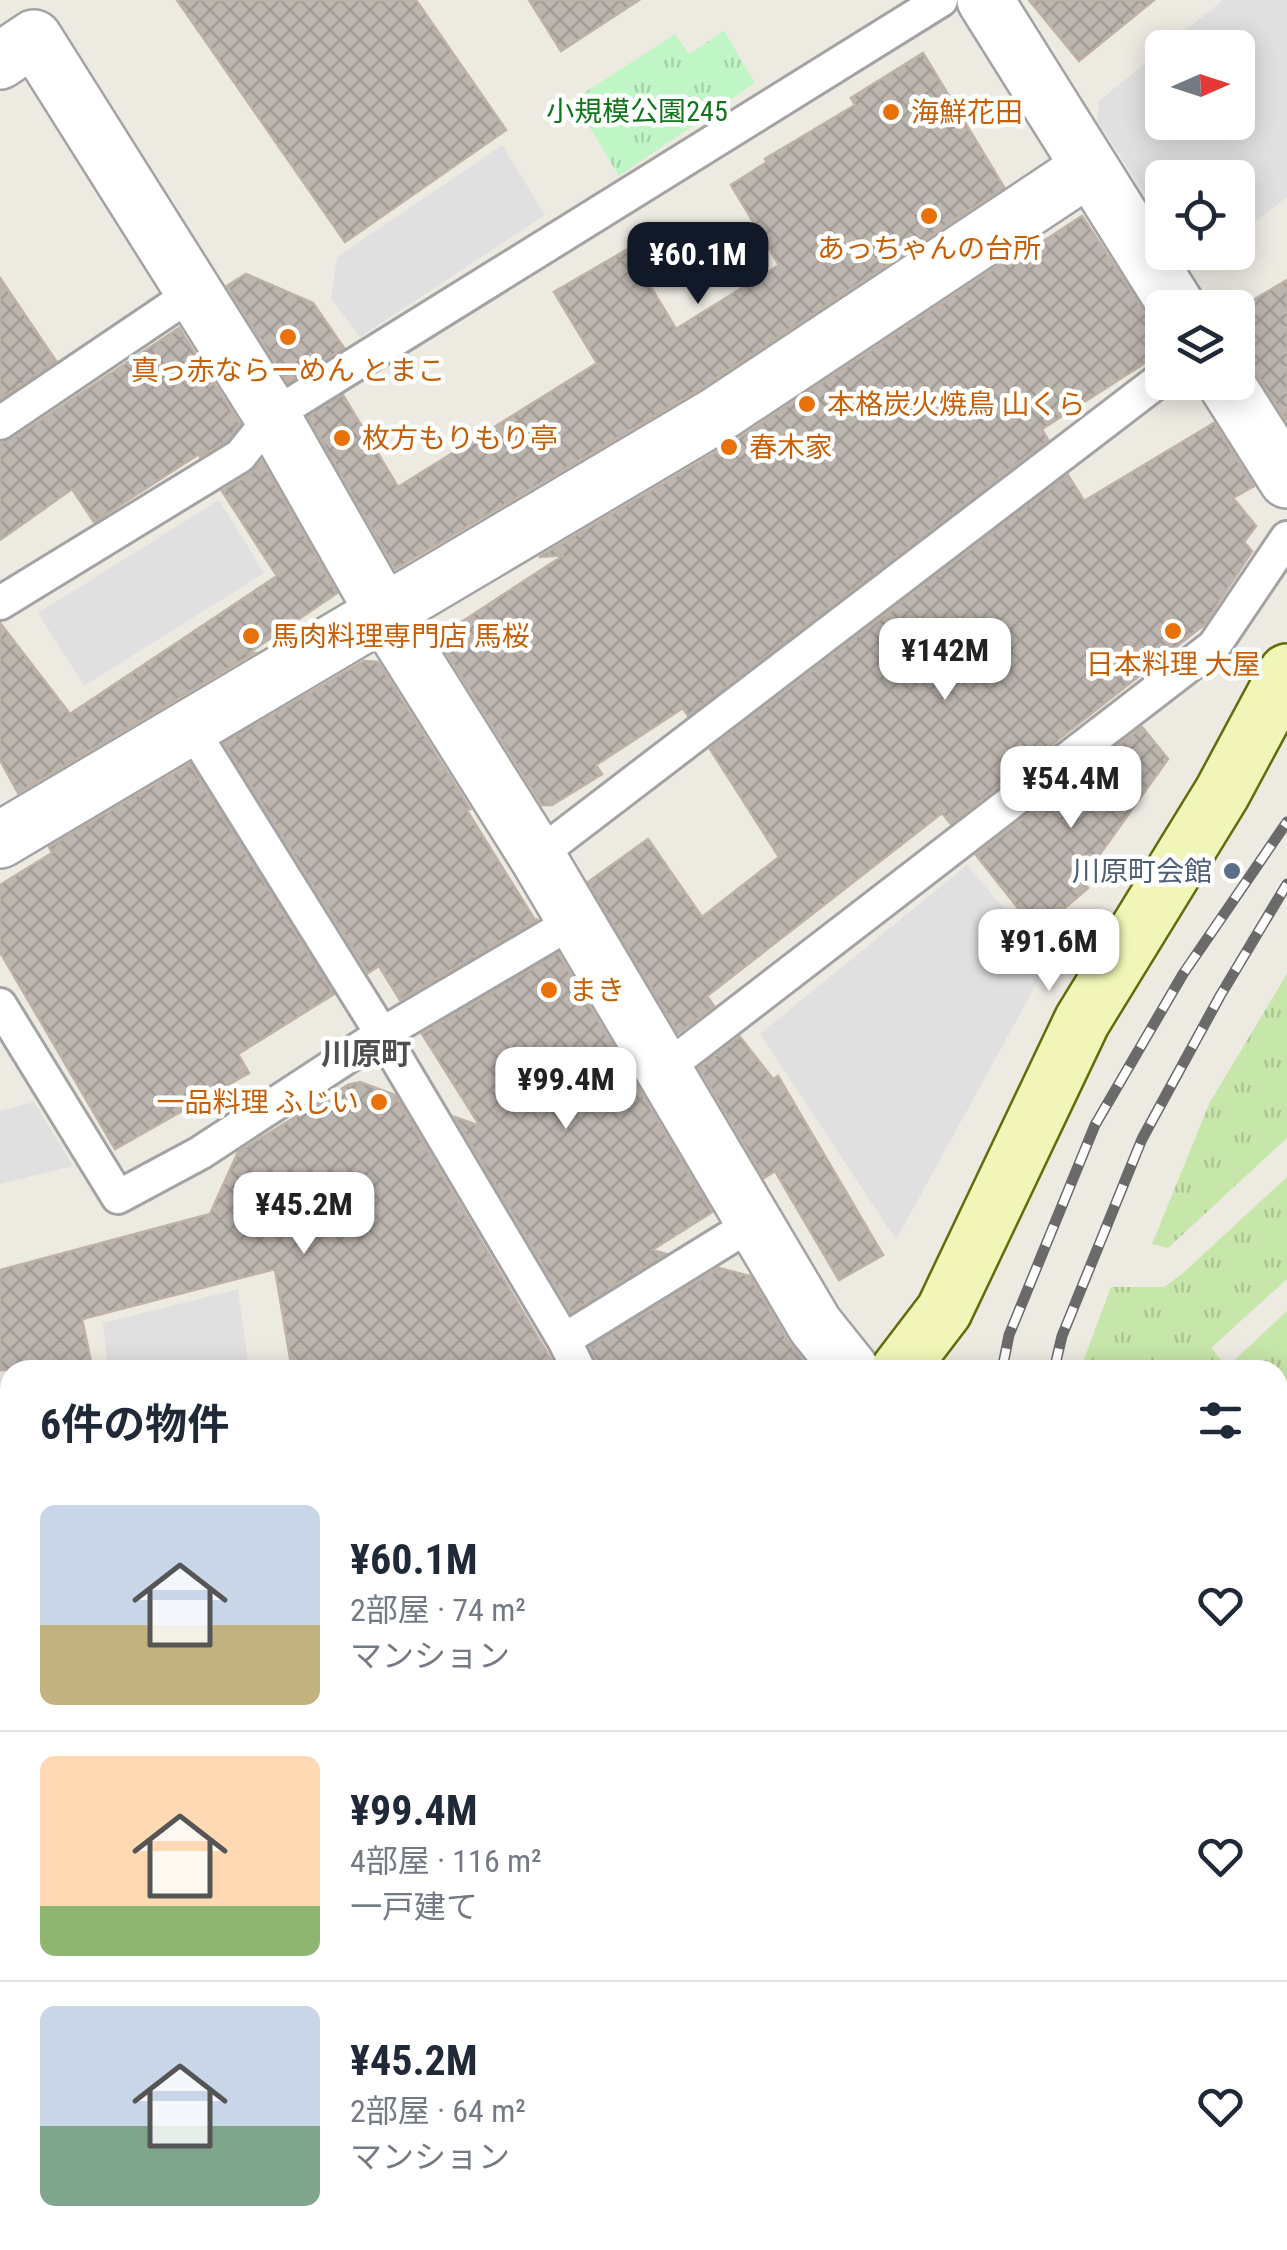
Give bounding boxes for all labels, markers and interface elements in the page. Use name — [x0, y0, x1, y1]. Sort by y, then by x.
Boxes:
north arrow — [1145, 30, 1255, 140]
map controls — [1145, 30, 1255, 400]
park label: 小規模公園245 — [546, 95, 728, 128]
place label: 海鮮花田 — [911, 96, 1023, 129]
marker: 海鮮花田 — [880, 101, 902, 123]
button: locate — [1145, 160, 1255, 270]
marker: あっちゃんの台所 — [918, 205, 940, 227]
pin: ¥60.1M — [617, 222, 779, 307]
place label: あっちゃんの台所 — [817, 232, 1041, 265]
text: ¥60.1M — [649, 235, 747, 273]
button: layers — [1145, 290, 1255, 400]
marker: 真っ赤ならーめん とまこ — [277, 326, 299, 348]
place label: 真っ赤ならーめん とまこ — [131, 354, 445, 387]
place label: 本格炭火焼鳥 山くら — [827, 388, 1085, 421]
marker: 本格炭火焼鳥 山くら — [796, 393, 818, 415]
place label: 枚方もりもり亭 — [362, 422, 558, 455]
marker: 枚方もりもり亭 — [331, 427, 353, 449]
place label: 春木家 — [749, 431, 833, 464]
marker: 春木家 — [718, 436, 740, 458]
pin: ¥142M — [875, 618, 1015, 703]
place label: 馬肉料理専門店 馬桜 — [271, 620, 529, 653]
marker: 日本料理 大屋 — [1162, 620, 1184, 642]
marker: 馬肉料理専門店 馬桜 — [240, 625, 262, 647]
text: ¥142M — [901, 631, 989, 669]
place label: 日本料理 大屋 — [1086, 648, 1260, 681]
pin: ¥54.4M — [990, 746, 1152, 831]
text: ¥54.4M — [1022, 759, 1120, 797]
place label: 川原町会館 — [1072, 855, 1212, 888]
marker: 川原町会館 — [1221, 860, 1243, 882]
pin: ¥91.6M — [968, 909, 1130, 994]
text: ¥91.6M — [1000, 922, 1098, 960]
place label: まき — [569, 974, 625, 1007]
marker: まき — [538, 979, 560, 1001]
district label: 川原町 — [321, 1036, 411, 1071]
pin: ¥99.4M — [485, 1047, 647, 1132]
text: ¥99.4M — [517, 1060, 615, 1098]
place label: 一品料理 ふじい — [157, 1086, 359, 1119]
marker: 一品料理 ふじい — [368, 1091, 390, 1113]
pin: ¥45.2M — [223, 1172, 385, 1257]
text: ¥45.2M — [255, 1185, 353, 1223]
icon: filters — [1193, 1393, 1248, 1448]
text: 6件の物件 — [40, 1400, 229, 1449]
text: ¥60.1M — [350, 1535, 478, 1584]
icon: home — [120, 1545, 240, 1665]
icon: heart — [1193, 1578, 1248, 1633]
text: 2部屋 · 74 m² — [350, 1591, 526, 1629]
text: マンション — [350, 1637, 510, 1675]
text: ¥99.4M — [350, 1786, 478, 1835]
icon: home — [120, 1796, 240, 1916]
icon: heart — [1193, 1829, 1248, 1884]
text: 4部屋 · 116 m² — [350, 1842, 542, 1880]
text: 一戸建て — [350, 1888, 478, 1926]
text: ¥45.2M — [350, 2036, 478, 2085]
icon: home — [120, 2046, 240, 2166]
icon: heart — [1193, 2079, 1248, 2134]
text: 2部屋 · 64 m² — [350, 2092, 526, 2130]
text: マンション — [350, 2138, 510, 2176]

